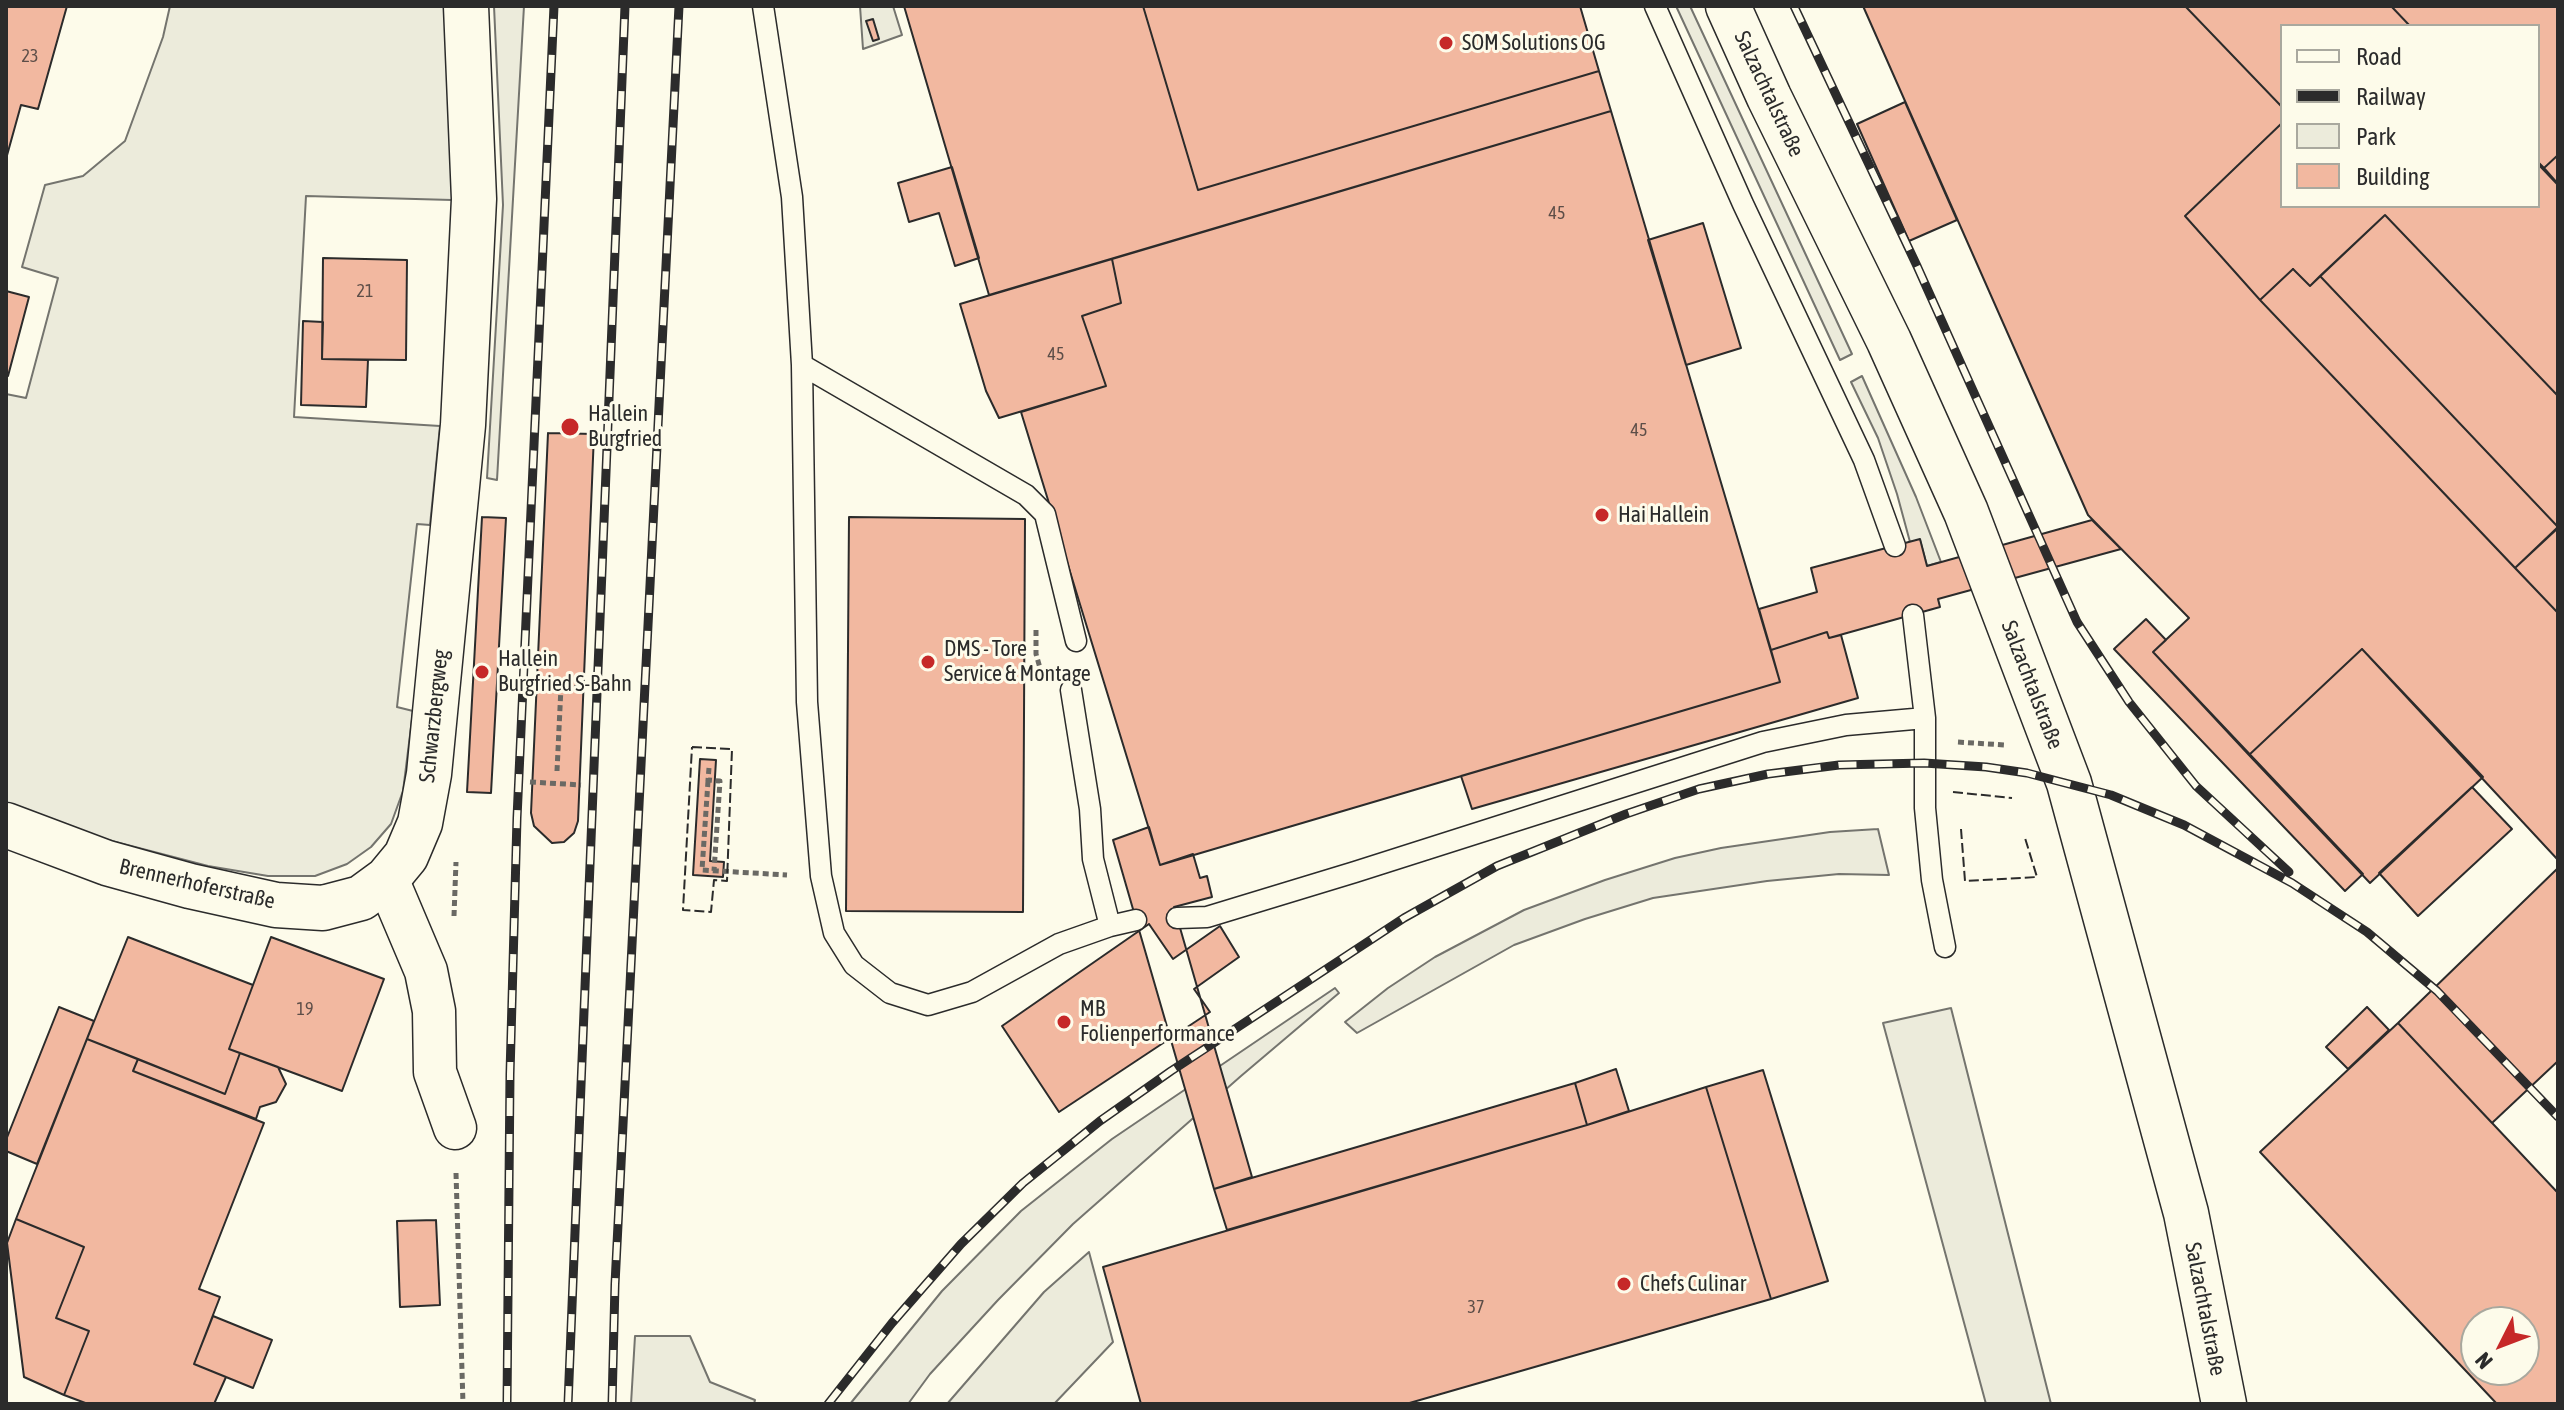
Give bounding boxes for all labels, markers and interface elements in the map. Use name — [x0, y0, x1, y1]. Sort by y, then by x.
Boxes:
legend — [2280, 24, 2540, 208]
street label: Salzachtalstraße — [1728, 27, 1810, 161]
place label: SOM Solutions OG — [1462, 30, 1606, 56]
marker: SOM Solutions OG — [1437, 34, 1455, 52]
text: Road — [2356, 43, 2402, 70]
house number: 23 — [22, 45, 38, 67]
text: Railway — [2356, 83, 2426, 110]
text: Park — [2356, 123, 2396, 150]
text: Building — [2356, 163, 2429, 190]
house number: 45 — [1549, 202, 1565, 224]
house number: 21 — [357, 280, 373, 302]
house number: 45 — [1048, 343, 1064, 365]
place label: Hallein Burgfried — [588, 401, 662, 452]
marker: Hallein Burgfried — [559, 416, 581, 438]
house number: 45 — [1631, 419, 1647, 441]
place label: Hai Hallein — [1618, 502, 1709, 528]
marker: Hai Hallein — [1593, 506, 1611, 524]
street label: Salzachtalstraße — [1995, 617, 2069, 753]
place label: DMS - Tore Service & Montage — [944, 636, 1091, 688]
place label: Hallein Burgfried S-Bahn — [498, 646, 632, 698]
street label: Schwarzbergweg — [414, 648, 454, 784]
marker: DMS - Tore Service & Montage — [919, 653, 937, 671]
marker: Hallein Burgfried S-Bahn — [473, 663, 491, 681]
street label: Brennerhoferstraße — [117, 853, 277, 915]
place label: MB Folienperformance — [1080, 996, 1235, 1048]
house number: 19 — [297, 998, 313, 1020]
marker: MB Folienperformance — [1055, 1013, 1073, 1031]
street label: Salzachtalstraße — [2179, 1240, 2231, 1378]
place label: Chefs Culinar — [1640, 1271, 1746, 1297]
marker: Chefs Culinar — [1615, 1275, 1633, 1293]
house number: 37 — [1468, 1296, 1484, 1318]
north arrow — [2460, 1306, 2540, 1386]
text: N — [2470, 1347, 2498, 1374]

